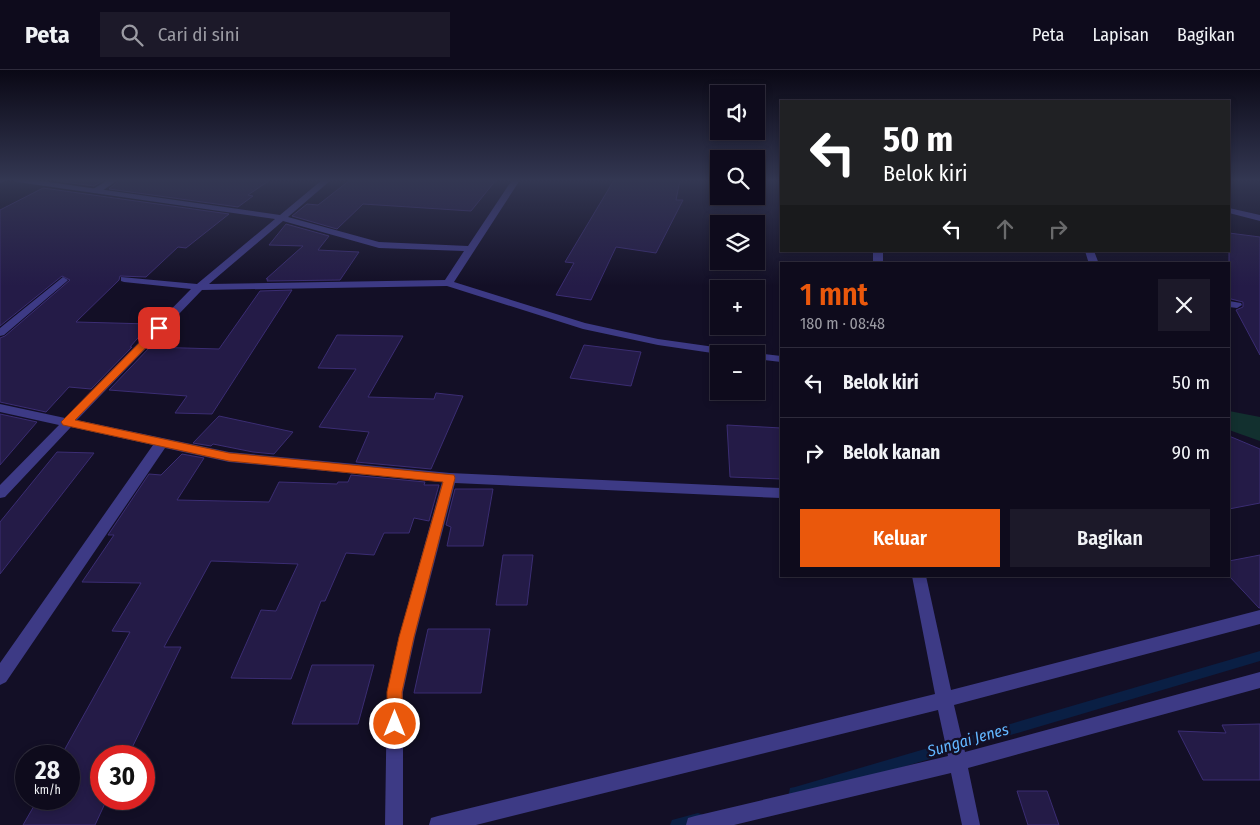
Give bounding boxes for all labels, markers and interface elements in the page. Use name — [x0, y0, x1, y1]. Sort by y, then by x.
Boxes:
search box — [100, 12, 450, 57]
text: Peta — [25, 21, 70, 49]
icon: search — [118, 21, 146, 49]
text: Cari di sini — [158, 23, 239, 46]
text: Peta — [1032, 24, 1064, 46]
text: Lapisan — [1092, 24, 1149, 46]
text: Bagikan — [1177, 24, 1235, 46]
map controls — [710, 85, 765, 400]
button: sound — [710, 85, 765, 140]
text: 50 m — [883, 118, 953, 160]
icon: left — [800, 120, 865, 185]
button: search — [710, 150, 765, 205]
text: Belok kiri — [883, 160, 968, 187]
button: layers — [710, 215, 765, 270]
icon: left — [938, 215, 966, 243]
icon: ahead — [991, 215, 1019, 243]
icon: right — [1044, 215, 1072, 243]
text: 1 mnt — [800, 277, 868, 313]
button: close — [1158, 279, 1210, 331]
button: + — [710, 280, 765, 335]
pin — [138, 307, 180, 349]
icon: arrive — [145, 314, 173, 342]
text: 180 m · 08:48 — [800, 314, 885, 333]
button: − — [710, 345, 765, 400]
icon: left — [800, 369, 828, 397]
text: Belok kiri — [843, 371, 919, 394]
text: 50 m — [1172, 371, 1210, 394]
icon: right — [800, 439, 828, 467]
text: Belok kanan — [843, 441, 940, 464]
text: 90 m — [1172, 441, 1210, 464]
button: Keluar — [800, 509, 1000, 567]
button: Bagikan — [1010, 509, 1210, 567]
position arrow — [368, 697, 420, 749]
water label: Sungai Jenes — [924, 719, 1011, 761]
speed limit sign: 30 — [90, 745, 155, 810]
text: 28 — [35, 756, 60, 786]
text: km/h — [34, 783, 61, 797]

